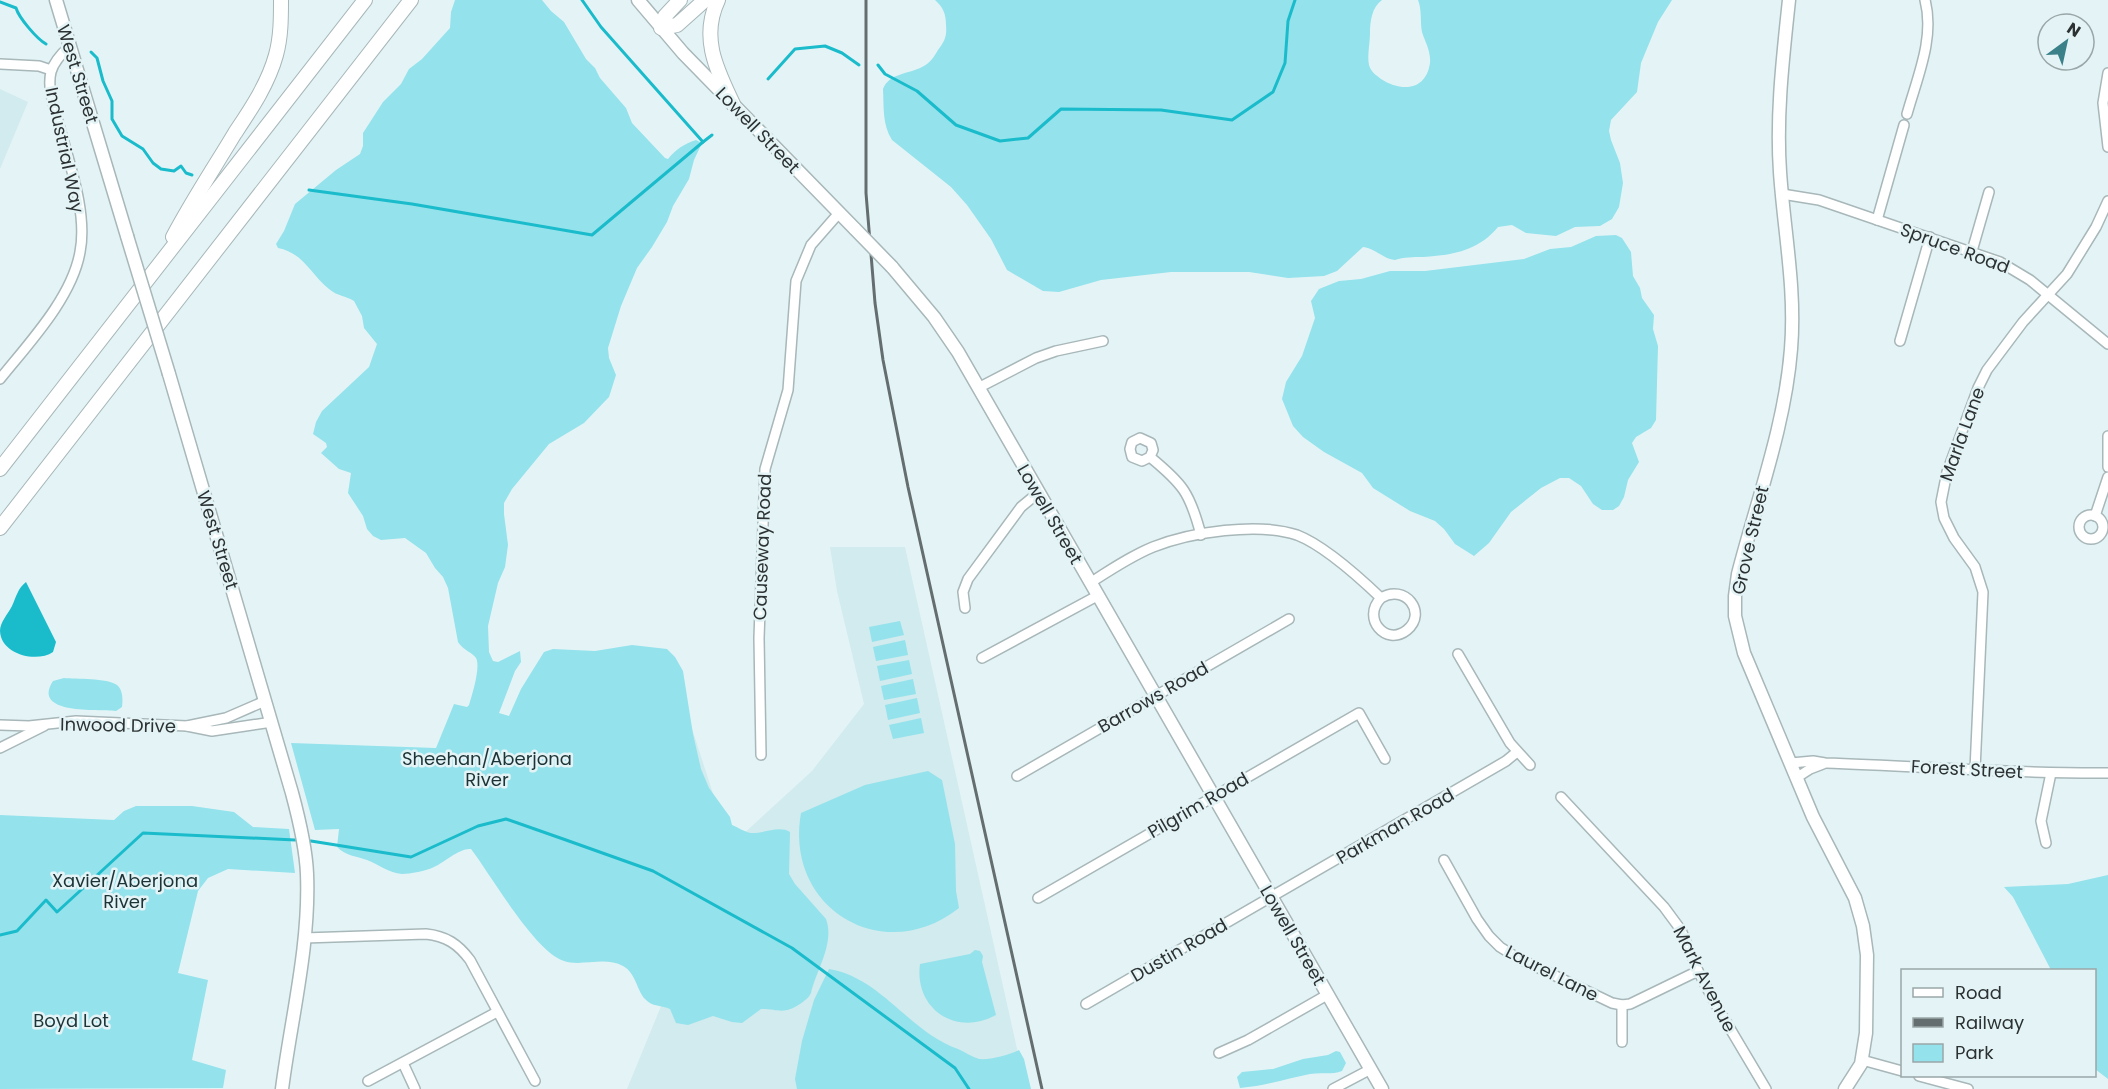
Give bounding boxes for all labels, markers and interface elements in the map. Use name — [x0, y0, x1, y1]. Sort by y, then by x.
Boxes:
north arrow — [2036, 12, 2096, 72]
text: N — [2063, 17, 2085, 43]
street label: West Street — [51, 21, 105, 127]
street label: Lowell Street — [710, 81, 806, 179]
street label: Industrial Way — [39, 85, 91, 215]
street label: Spruce Road — [1897, 217, 2013, 279]
street label: Marla Lane — [1933, 383, 1991, 485]
street label: Lowell Street — [1011, 459, 1089, 569]
street label: Causeway Road — [747, 473, 777, 621]
street label: Grove Street — [1725, 483, 1775, 597]
street label: West Street — [191, 487, 245, 593]
street label: Barrows Road — [1093, 655, 1213, 739]
street label: Inwood Drive — [60, 711, 176, 739]
park label: Sheehan/Aberjona River — [402, 746, 572, 792]
street label: Forest Street — [1910, 754, 2024, 784]
street label: Pilgrim Road — [1143, 766, 1253, 844]
street label: Parkman Road — [1331, 782, 1459, 870]
park label: Xavier/Aberjona River — [52, 868, 198, 914]
street label: Lowell Street — [1254, 880, 1332, 990]
street label: Dustin Road — [1126, 912, 1232, 988]
street label: Mark Avenue — [1668, 922, 1742, 1036]
street label: Laurel Lane — [1501, 939, 1603, 1007]
legend — [1901, 969, 2096, 1077]
text: Road — [1955, 980, 2002, 1005]
park label: Boyd Lot — [33, 1008, 109, 1033]
text: Railway — [1955, 1010, 2024, 1035]
text: Park — [1955, 1040, 1994, 1065]

